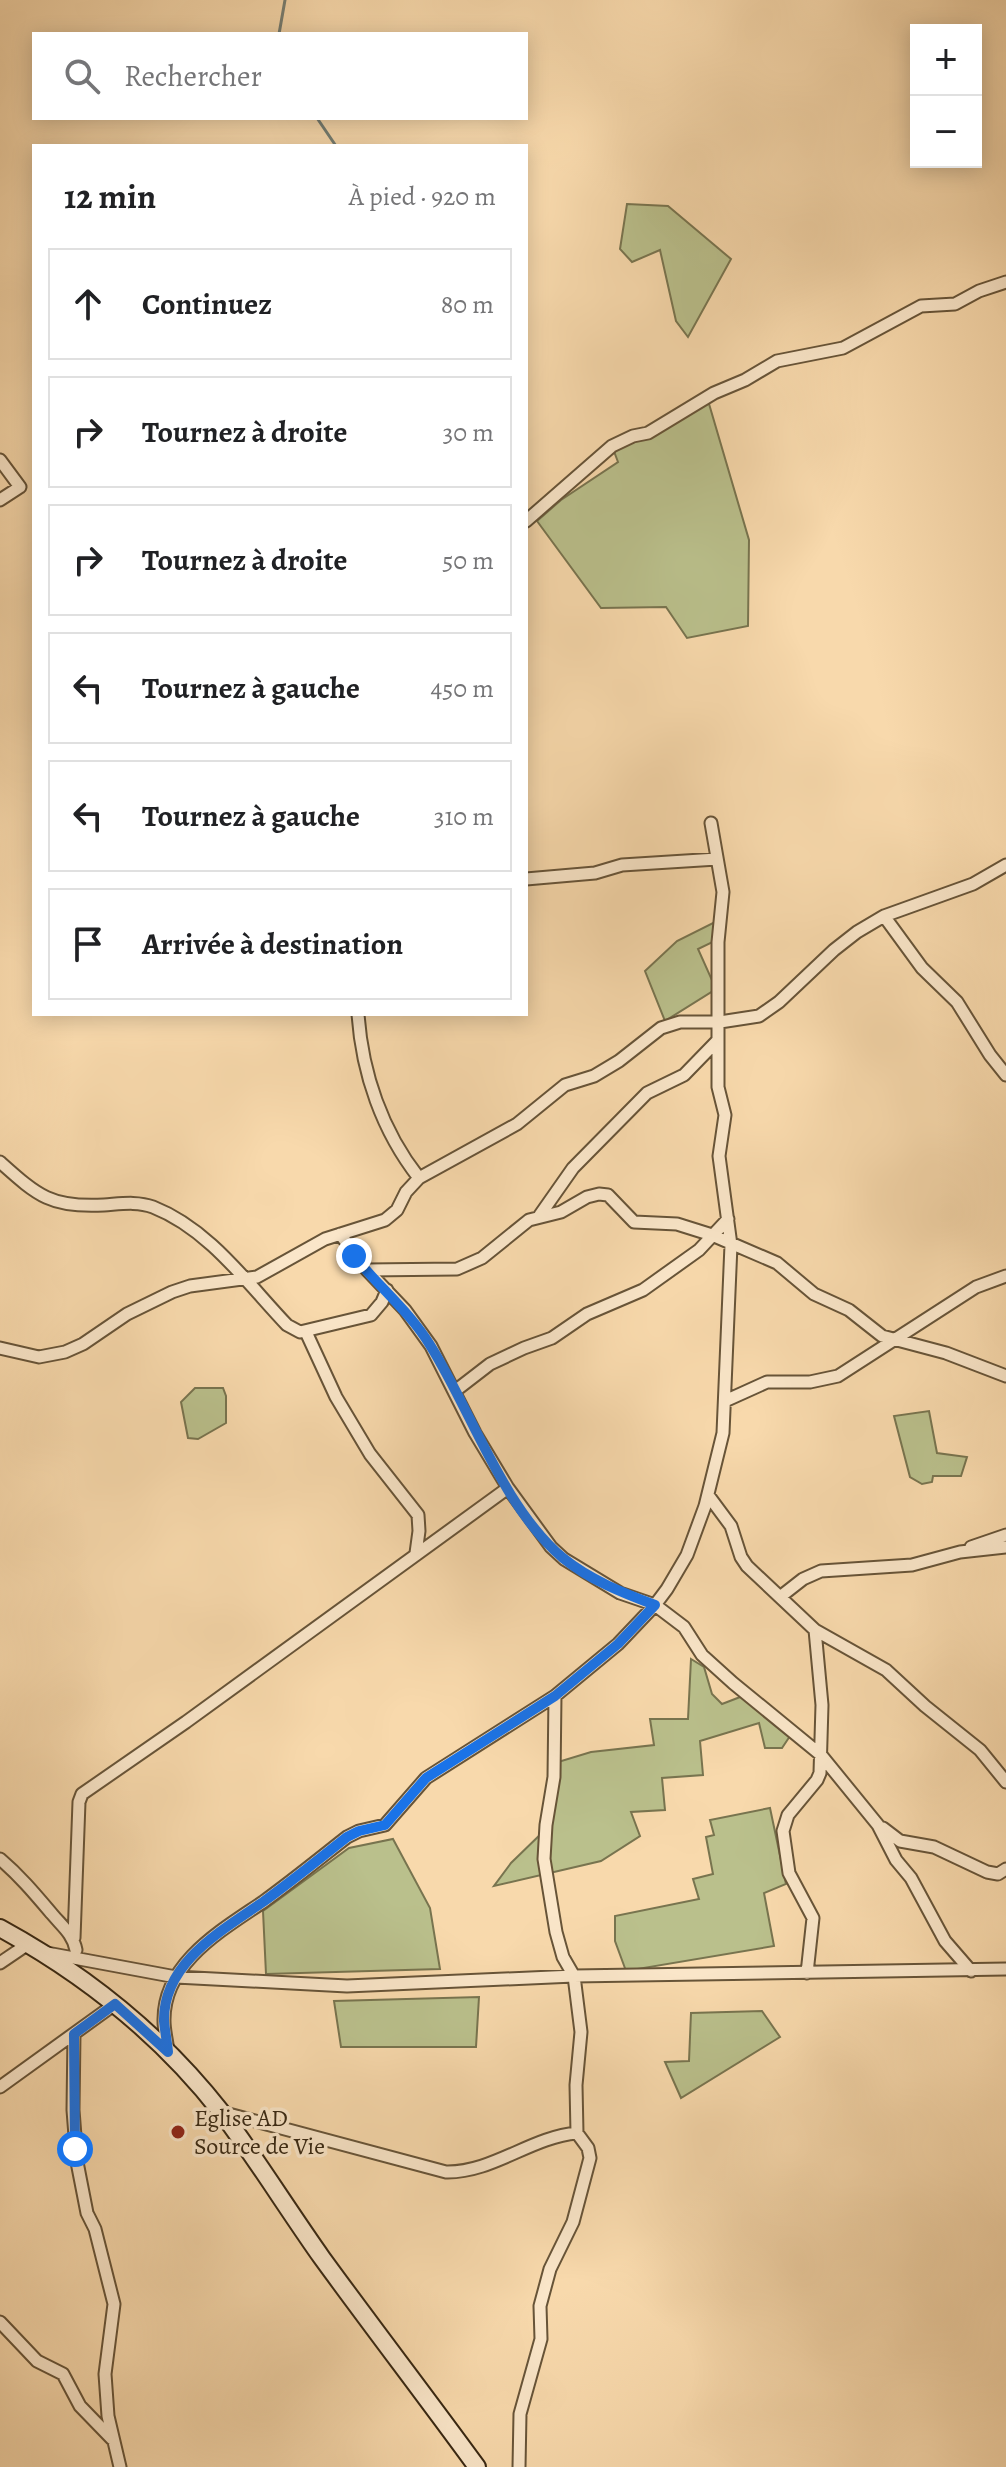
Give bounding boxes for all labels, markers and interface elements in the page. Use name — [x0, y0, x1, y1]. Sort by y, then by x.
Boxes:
map controls — [910, 24, 982, 168]
button: + — [910, 24, 982, 96]
search box — [32, 32, 528, 120]
icon: search — [60, 54, 104, 98]
text: Rechercher — [124, 56, 262, 96]
button: − — [910, 96, 982, 168]
text: 12 min — [64, 173, 156, 220]
text: À pied · 920 m — [349, 179, 496, 214]
icon: ahead — [66, 282, 110, 326]
text: Continuez — [142, 284, 272, 324]
text: 80 m — [441, 287, 494, 322]
icon: right — [66, 410, 110, 454]
text: Tournez à droite — [142, 412, 347, 452]
text: 30 m — [443, 415, 494, 450]
icon: right — [66, 538, 110, 582]
text: Tournez à droite — [142, 540, 347, 580]
text: 50 m — [442, 543, 494, 578]
icon: left — [66, 666, 110, 710]
text: Tournez à gauche — [142, 668, 360, 708]
text: 450 m — [430, 671, 494, 706]
icon: left — [66, 794, 110, 838]
text: Tournez à gauche — [142, 796, 360, 836]
text: 310 m — [434, 799, 494, 834]
icon: arrive — [66, 922, 110, 966]
text: Arrivée à destination — [142, 924, 403, 964]
route end — [336, 1238, 372, 1274]
place label: Eglise AD Source de Vie — [194, 2102, 325, 2162]
marker: Eglise AD Source de Vie — [169, 2123, 187, 2141]
route start — [57, 2131, 93, 2167]

